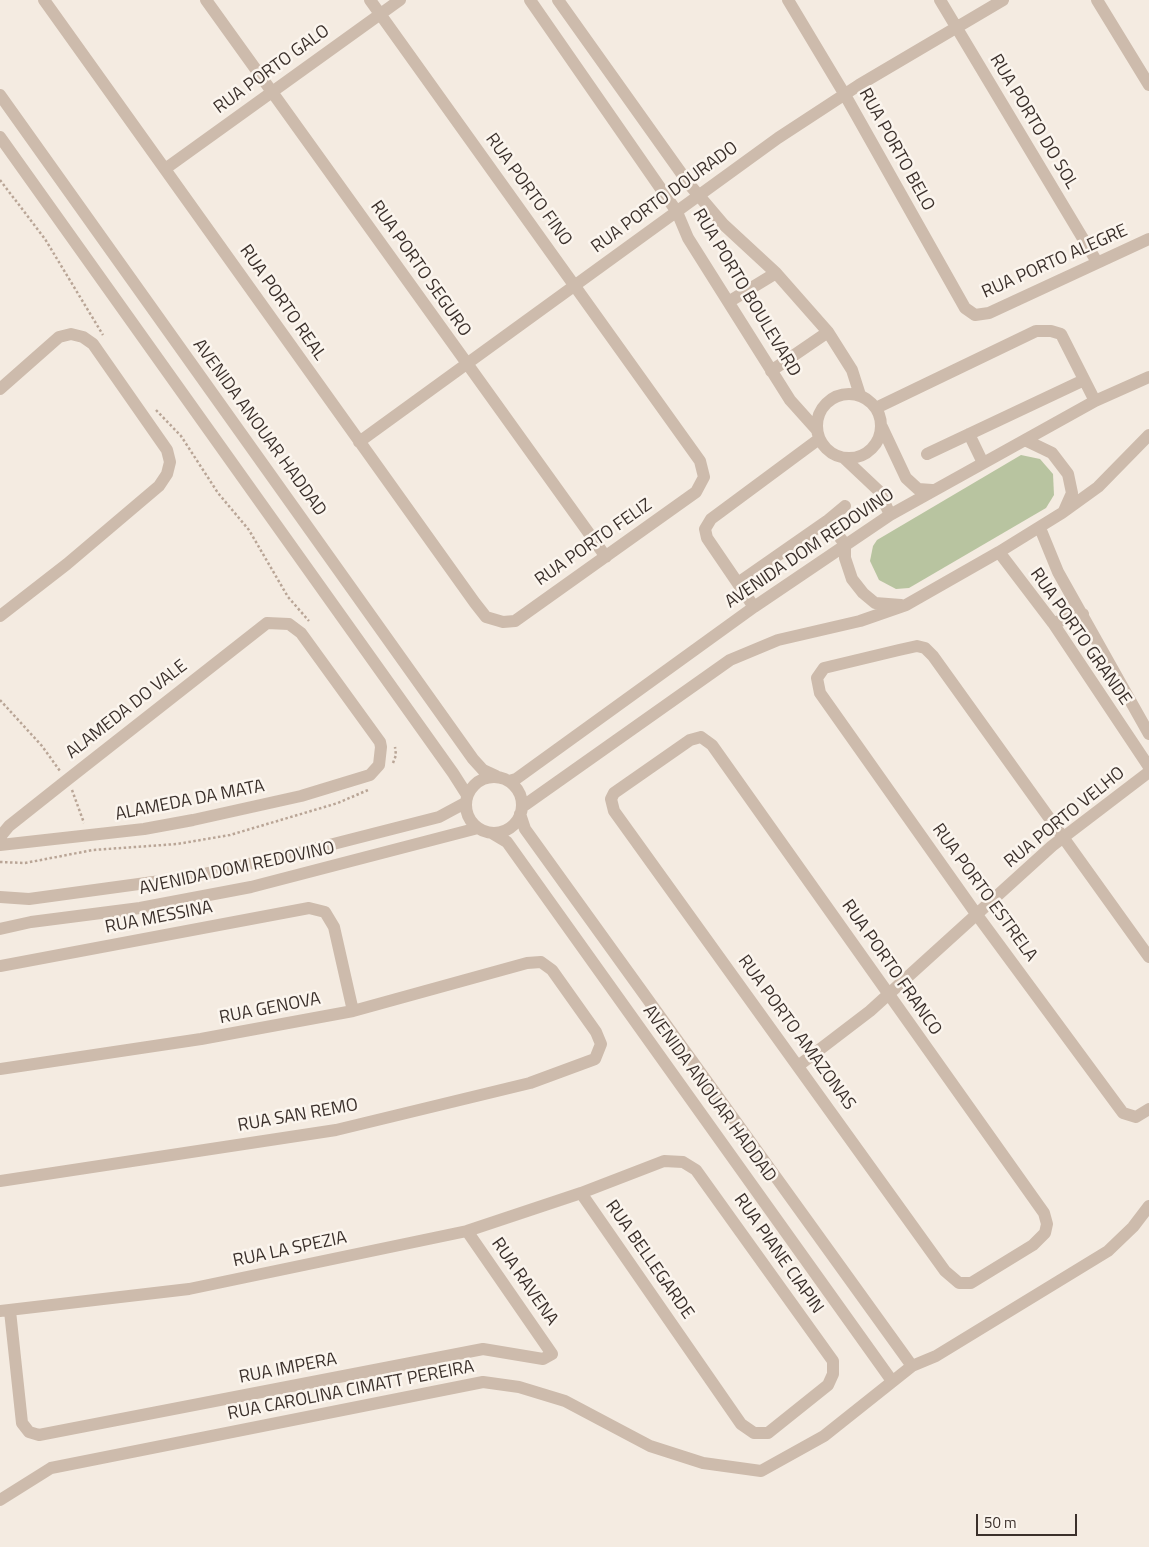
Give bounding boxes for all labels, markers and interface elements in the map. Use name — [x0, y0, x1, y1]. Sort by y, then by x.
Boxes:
street label: RUA PORTO GALO — [210, 21, 334, 119]
street label: RUA PORTO DO SOL — [984, 51, 1082, 193]
street label: RUA PORTO BELO — [853, 85, 939, 215]
street label: RUA PORTO FINO — [480, 130, 576, 250]
street label: RUA PORTO DOURADO — [587, 138, 743, 258]
street label: RUA PORTO SEGURO — [365, 197, 475, 341]
street label: RUA PORTO BOULEVARD — [687, 205, 805, 381]
street label: RUA PORTO ALEGRE — [979, 220, 1131, 304]
street label: RUA PORTO REAL — [234, 241, 330, 365]
street label: AVENIDA ANOUAR HADDAD — [188, 335, 330, 521]
street label: AVENIDA DOM REDOVINO — [721, 484, 899, 614]
street label: RUA PORTO FELIZ — [531, 495, 657, 591]
street label: RUA PORTO GRANDE — [1025, 564, 1135, 710]
street label: ALAMEDA DO VALE — [62, 656, 192, 764]
street label: RUA PORTO VELHO — [1000, 763, 1130, 873]
street label: ALAMEDA DA MATA — [114, 776, 266, 826]
street label: RUA PORTO ESTRELA — [927, 820, 1041, 966]
street label: AVENIDA DOM REDOVINO — [137, 838, 337, 900]
street label: RUA PORTO FRANCO — [836, 896, 946, 1040]
street label: RUA MESSINA — [103, 897, 215, 939]
street label: RUA PORTO AMAZONAS — [733, 951, 859, 1115]
street label: RUA GENOVA — [217, 989, 323, 1029]
street label: AVENIDA ANOUAR HADDAD — [638, 1001, 780, 1187]
street label: RUA SAN REMO — [236, 1095, 360, 1137]
street label: RUA PIANE CIAPIN — [729, 1190, 827, 1318]
street label: RUA BELLEGARDE — [600, 1197, 698, 1323]
street label: RUA LA SPEZIA — [231, 1227, 349, 1273]
street label: RUA RAVENA — [486, 1234, 562, 1330]
street label: RUA IMPERA — [237, 1349, 339, 1389]
street label: RUA CAROLINA CIMATT PEREIRA — [226, 1356, 476, 1426]
scale bar — [979, 1504, 1080, 1536]
text: 50 m — [984, 1511, 1017, 1534]

